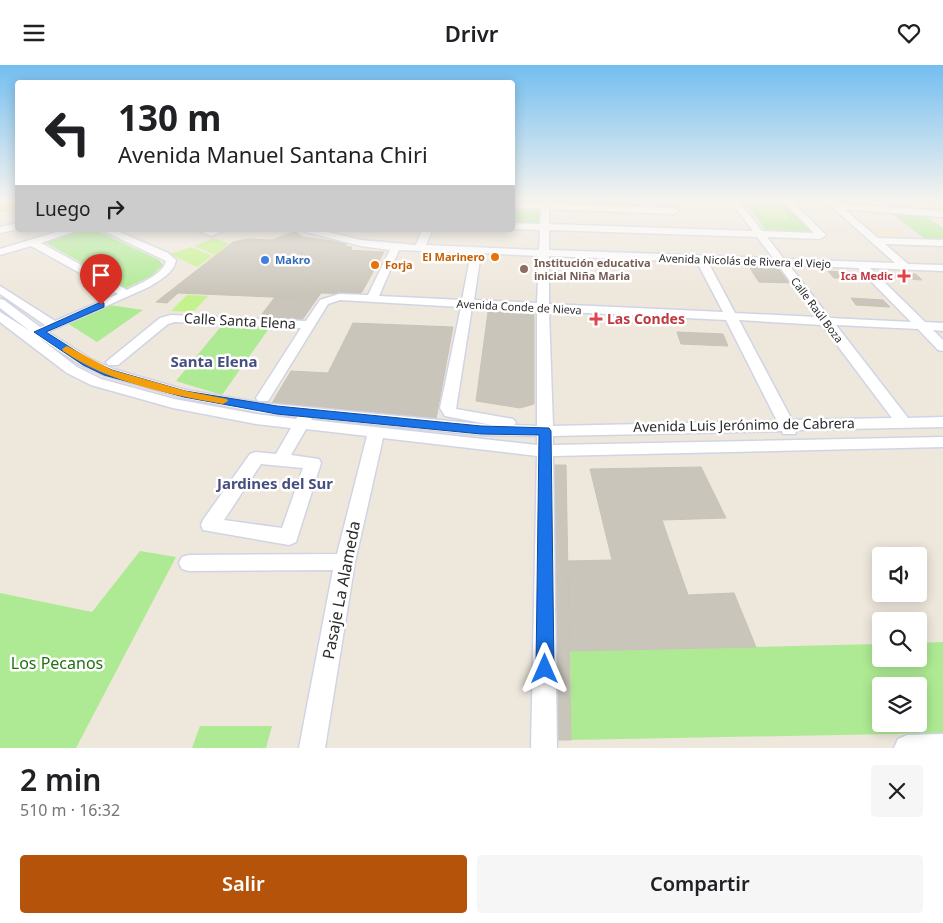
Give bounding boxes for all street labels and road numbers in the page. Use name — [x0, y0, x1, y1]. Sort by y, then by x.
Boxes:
street label: Avenida Nicolás de Rivera el Viejo — [659, 250, 832, 271]
street label: Calle Raúl Boza — [788, 274, 847, 346]
street label: Avenida Conde de Nieva — [456, 296, 582, 317]
street label: Calle Santa Elena — [184, 308, 296, 333]
street label: Avenida Luis Jerónimo de Cabrera — [633, 413, 855, 436]
street label: Pasaje La Alameda — [317, 519, 365, 661]

